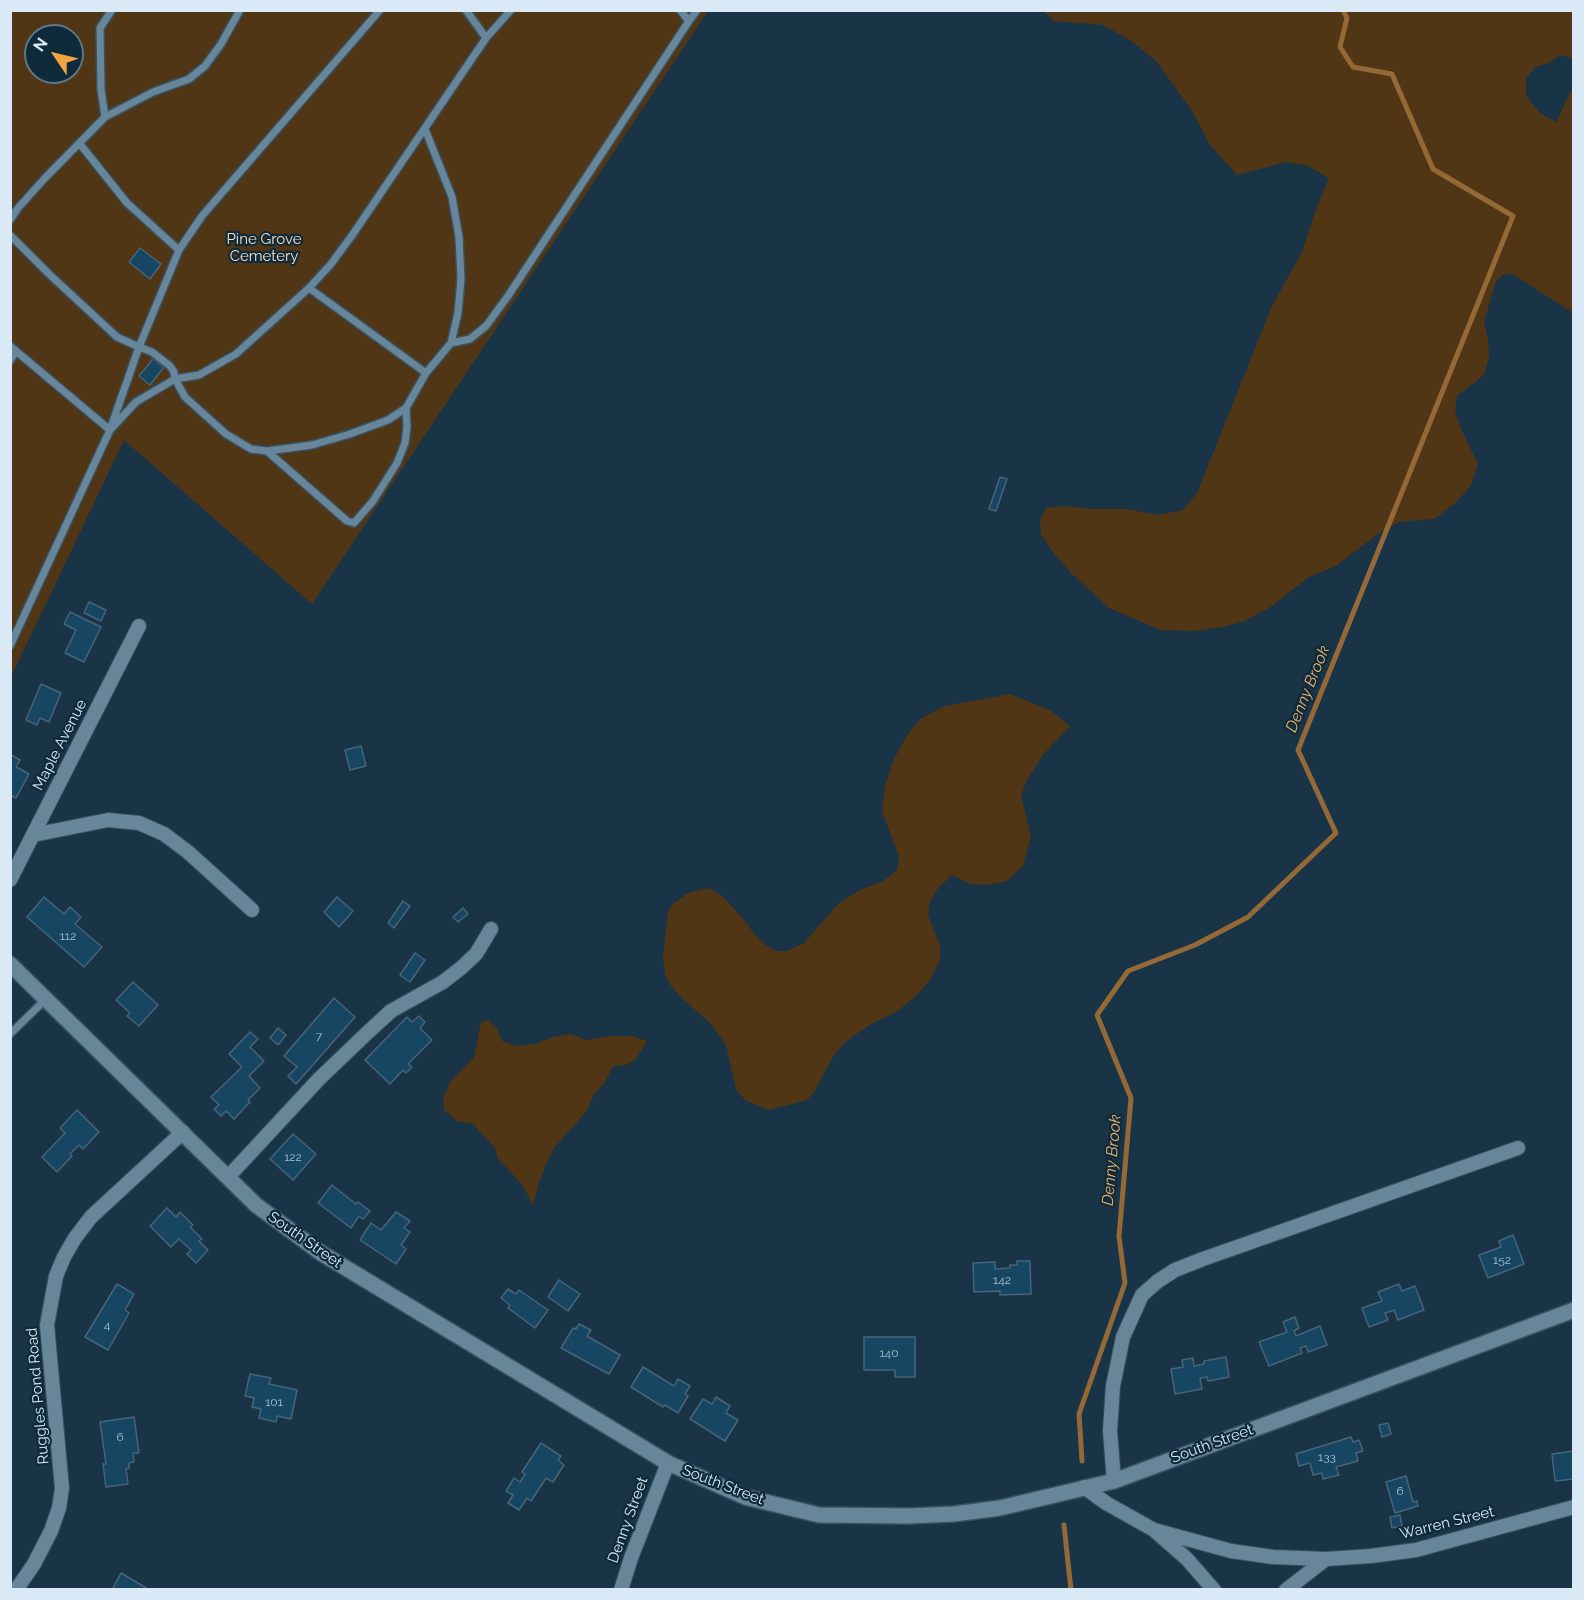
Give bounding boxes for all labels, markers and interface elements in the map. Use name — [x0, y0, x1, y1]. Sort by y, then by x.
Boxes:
north arrow — [24, 24, 84, 84]
text: N — [29, 34, 52, 55]
park label: Pine Grove Cemetery — [227, 230, 301, 265]
water label: Denny Brook — [1282, 643, 1334, 735]
street label: Maple Avenue — [29, 696, 91, 794]
house number: 112 — [60, 929, 76, 943]
house number: 7 — [316, 1029, 322, 1043]
water label: Denny Brook — [1098, 1114, 1126, 1206]
house number: 122 — [284, 1150, 302, 1164]
street label: South Street — [265, 1208, 345, 1272]
house number: 152 — [1493, 1253, 1511, 1267]
house number: 142 — [993, 1273, 1011, 1287]
house number: 4 — [104, 1318, 110, 1332]
street label: Ruggles Pond Road — [23, 1327, 53, 1465]
house number: 140 — [879, 1346, 899, 1360]
house number: 101 — [265, 1395, 283, 1409]
street label: South Street — [1168, 1421, 1256, 1467]
house number: 6 — [116, 1430, 124, 1444]
house number: 133 — [1318, 1450, 1336, 1464]
street label: South Street — [680, 1461, 766, 1509]
street label: Denny Street — [604, 1474, 652, 1566]
house number: 6 — [1396, 1484, 1404, 1498]
street label: Warren Street — [1398, 1503, 1496, 1543]

